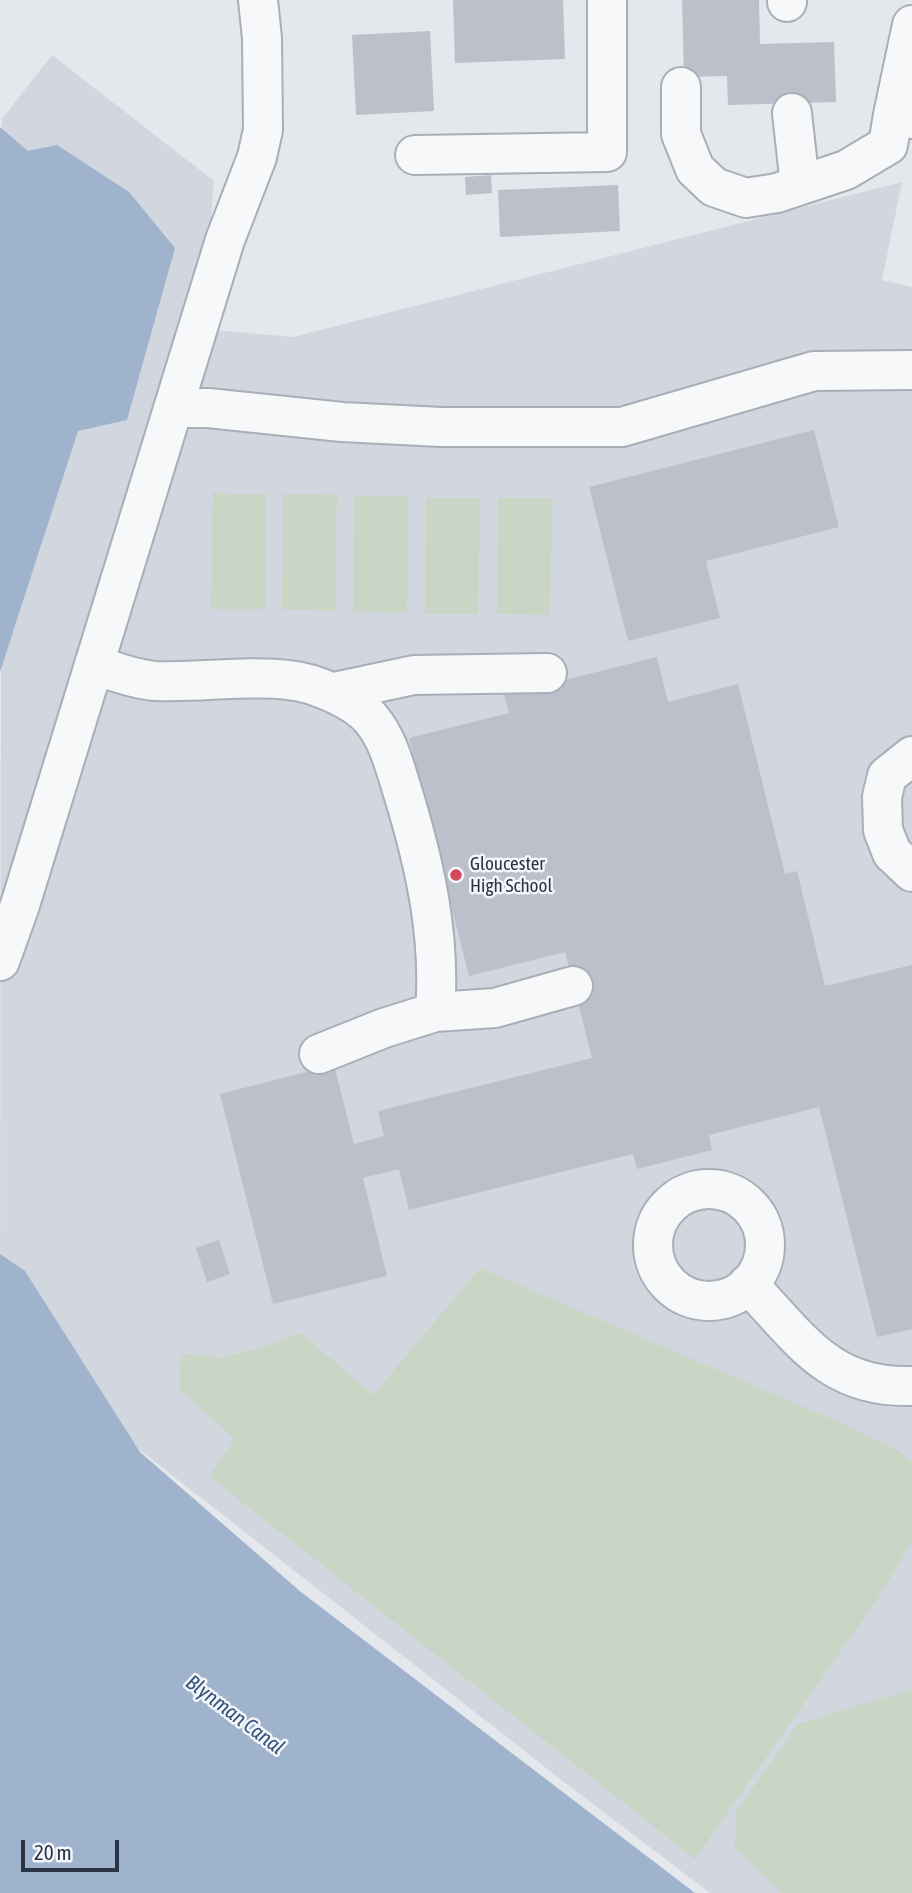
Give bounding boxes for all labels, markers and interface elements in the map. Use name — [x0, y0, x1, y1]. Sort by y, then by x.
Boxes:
place label: Gloucester High School — [470, 853, 553, 897]
marker: Gloucester High School — [448, 867, 464, 883]
water label: Blynman Canal — [181, 1670, 289, 1760]
scale bar — [24, 1826, 122, 1870]
text: 20 m — [34, 1840, 72, 1864]

